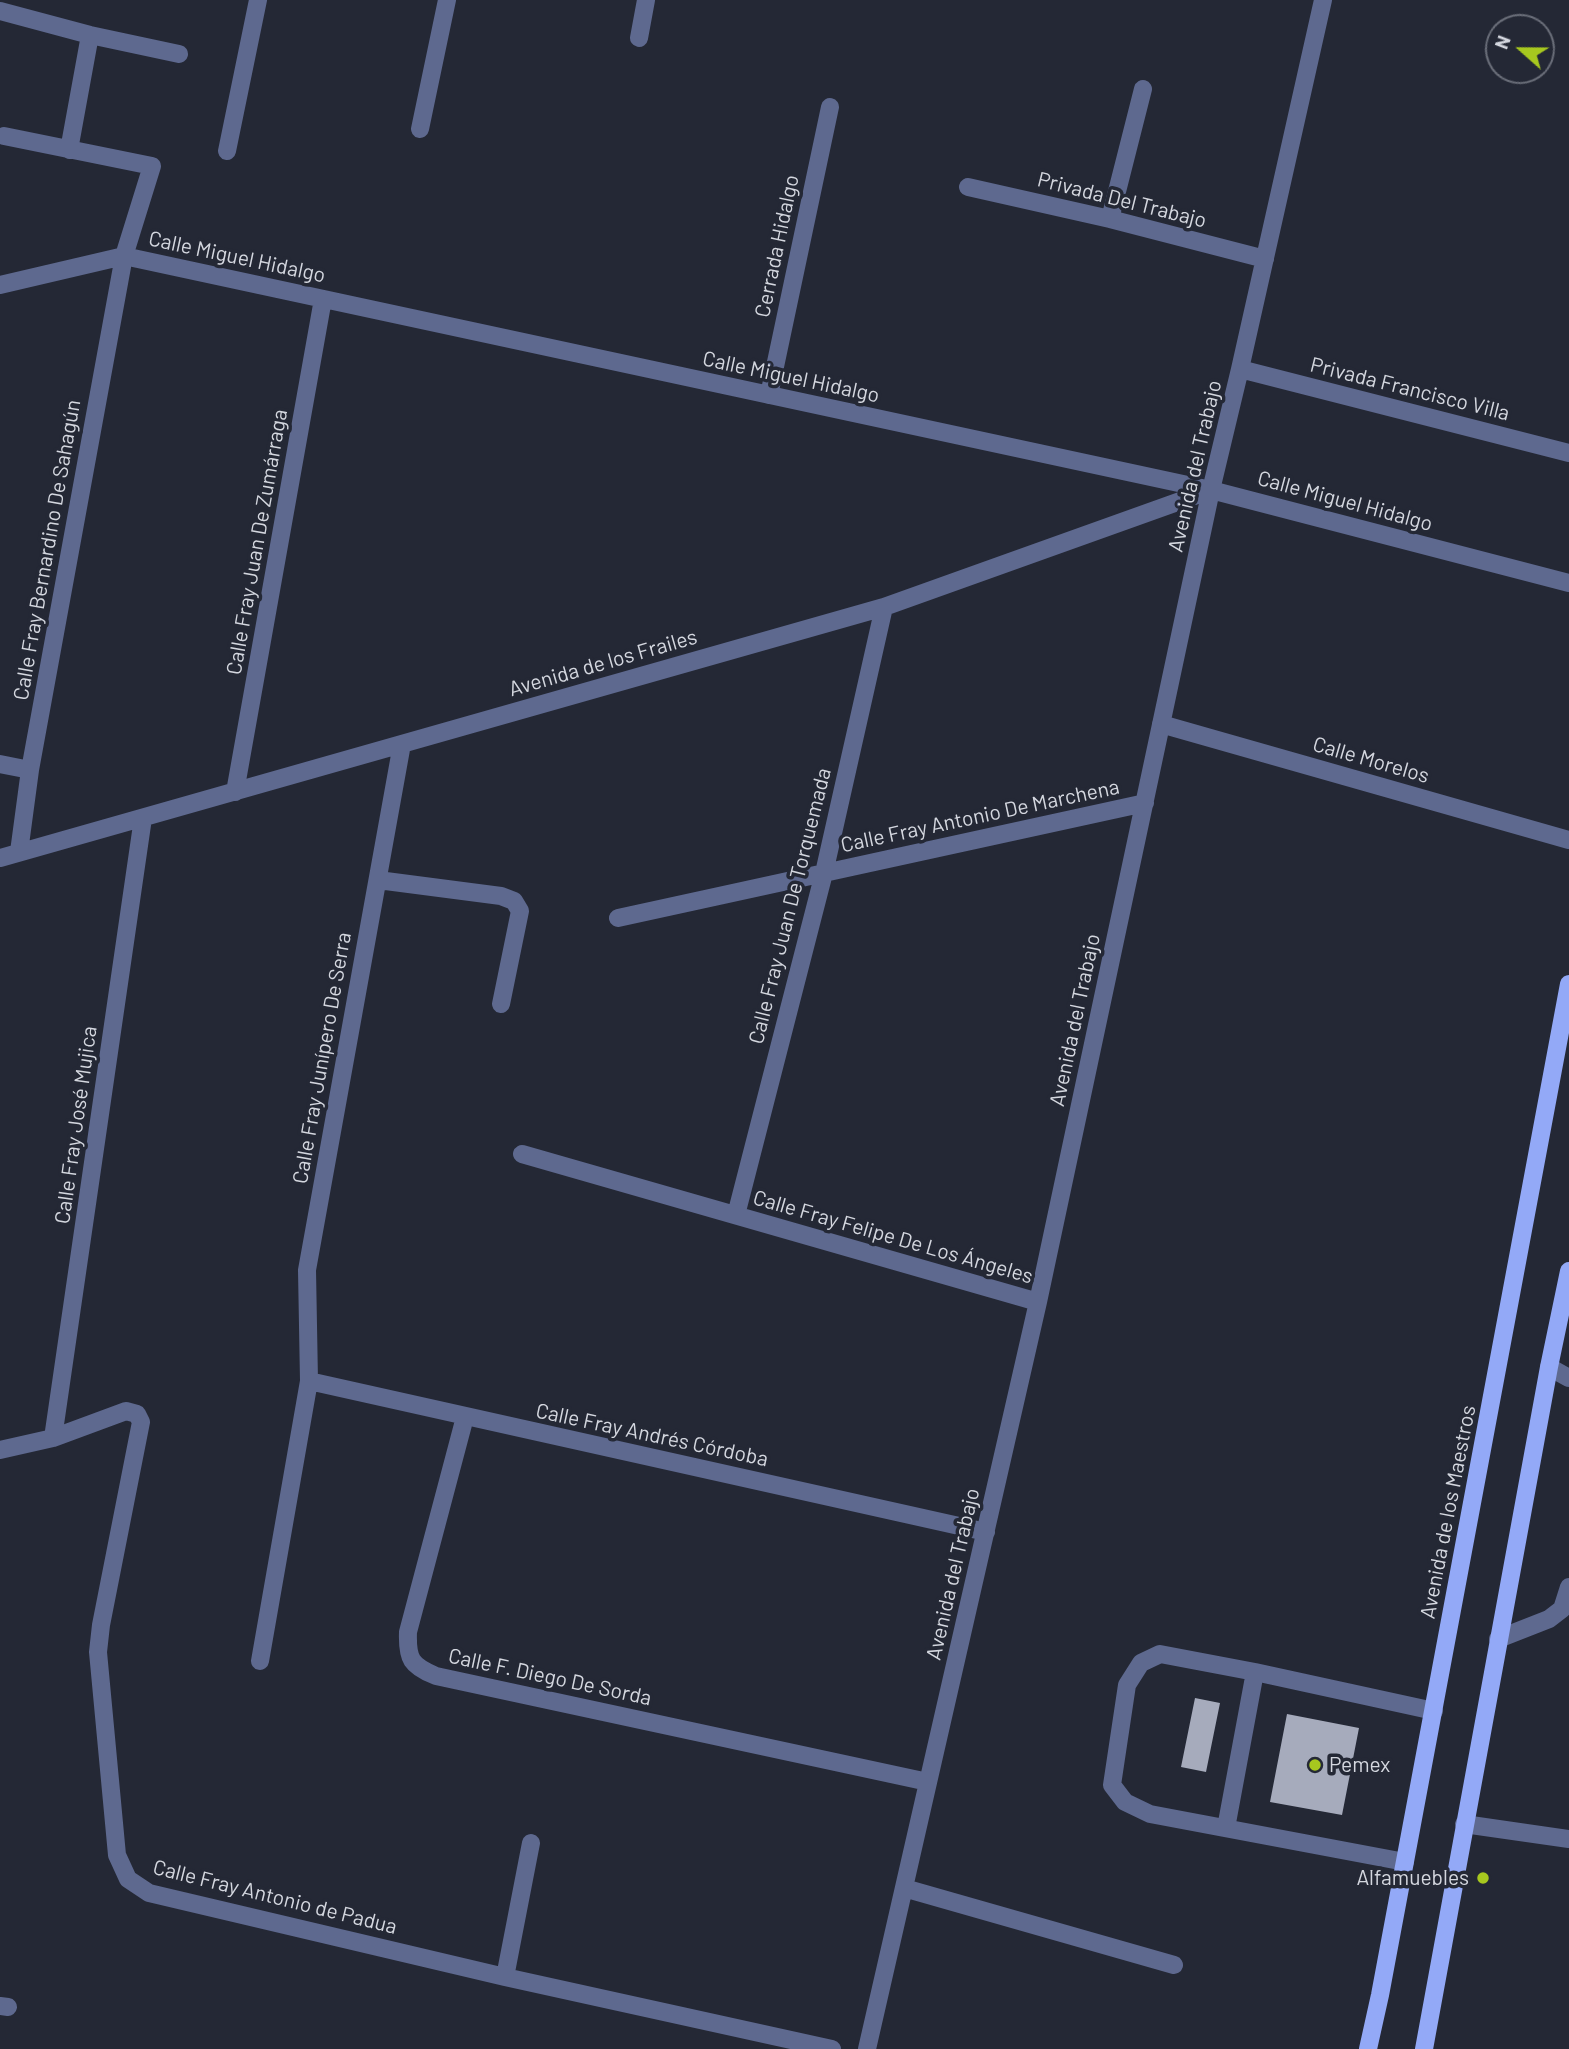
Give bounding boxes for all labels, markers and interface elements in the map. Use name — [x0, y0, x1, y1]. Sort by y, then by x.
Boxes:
north arrow — [1485, 14, 1555, 84]
text: N — [1489, 32, 1515, 52]
street label: Privada Del Trabajo — [1035, 167, 1209, 233]
street label: Cerrada Hidalgo — [750, 172, 804, 320]
street label: Calle Miguel Hidalgo — [146, 226, 328, 288]
street label: Calle Miguel Hidalgo — [700, 346, 882, 408]
street label: Privada Francisco Villa — [1308, 352, 1512, 426]
street label: Avenida del Trabajo — [1163, 378, 1227, 554]
street label: Calle Fray Bernardino De Sahagún — [8, 398, 86, 702]
street label: Calle Fray Juan De Zumárraga — [221, 407, 293, 677]
street label: Calle Miguel Hidalgo — [1255, 466, 1435, 536]
street label: Avenida de los Frailes — [506, 624, 700, 702]
street label: Calle Morelos — [1310, 731, 1432, 789]
street label: Calle Fray Juan De Torquemada — [743, 765, 837, 1047]
street label: Calle Fray Antonio De Marchena — [838, 774, 1122, 858]
street label: Calle Fray Junípero De Serra — [287, 930, 357, 1186]
street label: Avenida del Trabajo — [1044, 931, 1106, 1109]
street label: Calle Fray José Mujica — [50, 1024, 102, 1226]
street label: Calle Fray Felipe De Los Ángeles — [750, 1185, 1036, 1289]
street label: Calle Fray Andrés Córdoba — [533, 1398, 771, 1472]
street label: Avenida de los Maestros — [1415, 1403, 1481, 1621]
street label: Avenida del Trabajo — [921, 1486, 985, 1662]
street label: Calle F. Diego De Sorda — [446, 1643, 654, 1711]
place label: Pemex — [1329, 1752, 1390, 1778]
marker: Pemex — [1307, 1757, 1323, 1773]
street label: Calle Fray Antonio de Padua — [150, 1854, 400, 1940]
place label: Alfamuebles — [1356, 1865, 1469, 1891]
marker: Alfamuebles — [1475, 1870, 1491, 1886]

